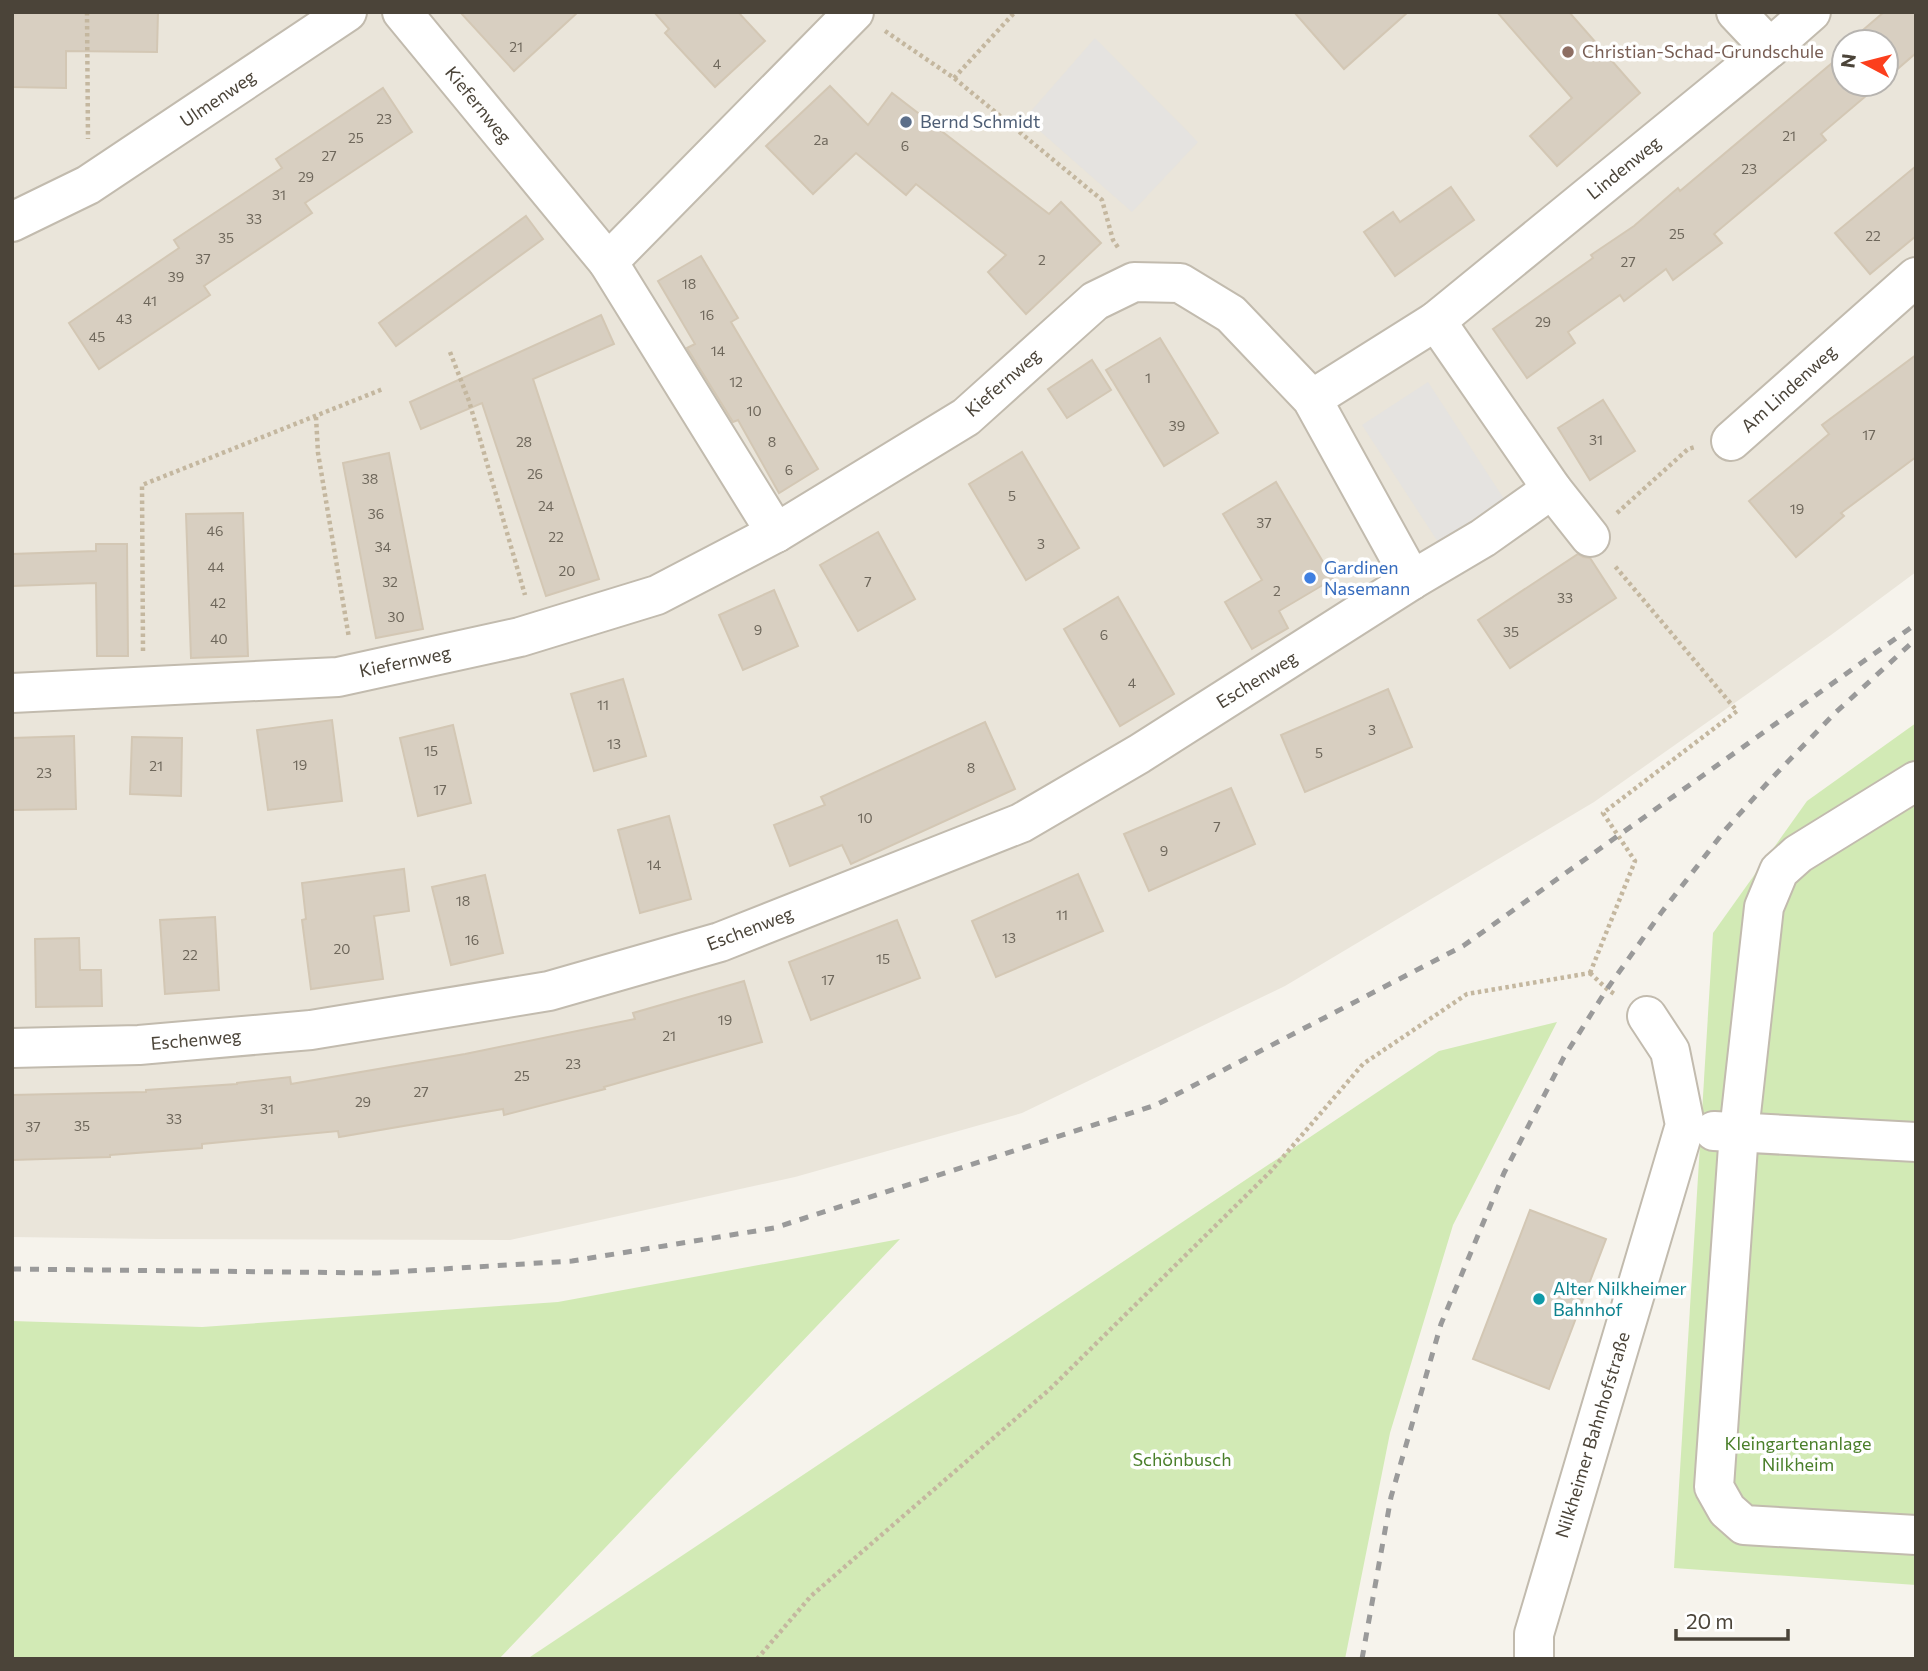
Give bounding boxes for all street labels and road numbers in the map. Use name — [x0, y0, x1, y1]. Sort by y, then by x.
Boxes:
street label: Kiefernweg — [441, 61, 517, 148]
street label: Ulmenweg — [175, 65, 260, 131]
street label: Lindenweg — [1582, 131, 1665, 204]
street label: Am Lindenweg — [1736, 340, 1841, 437]
street label: Kiefernweg — [960, 343, 1045, 421]
street label: Kiefernweg — [357, 641, 453, 681]
street label: Eschenweg — [1212, 646, 1301, 713]
street label: Eschenweg — [703, 901, 796, 955]
street label: Eschenweg — [150, 1024, 242, 1054]
street label: Nilkheimer Bahnhofstraße — [1550, 1329, 1634, 1541]

